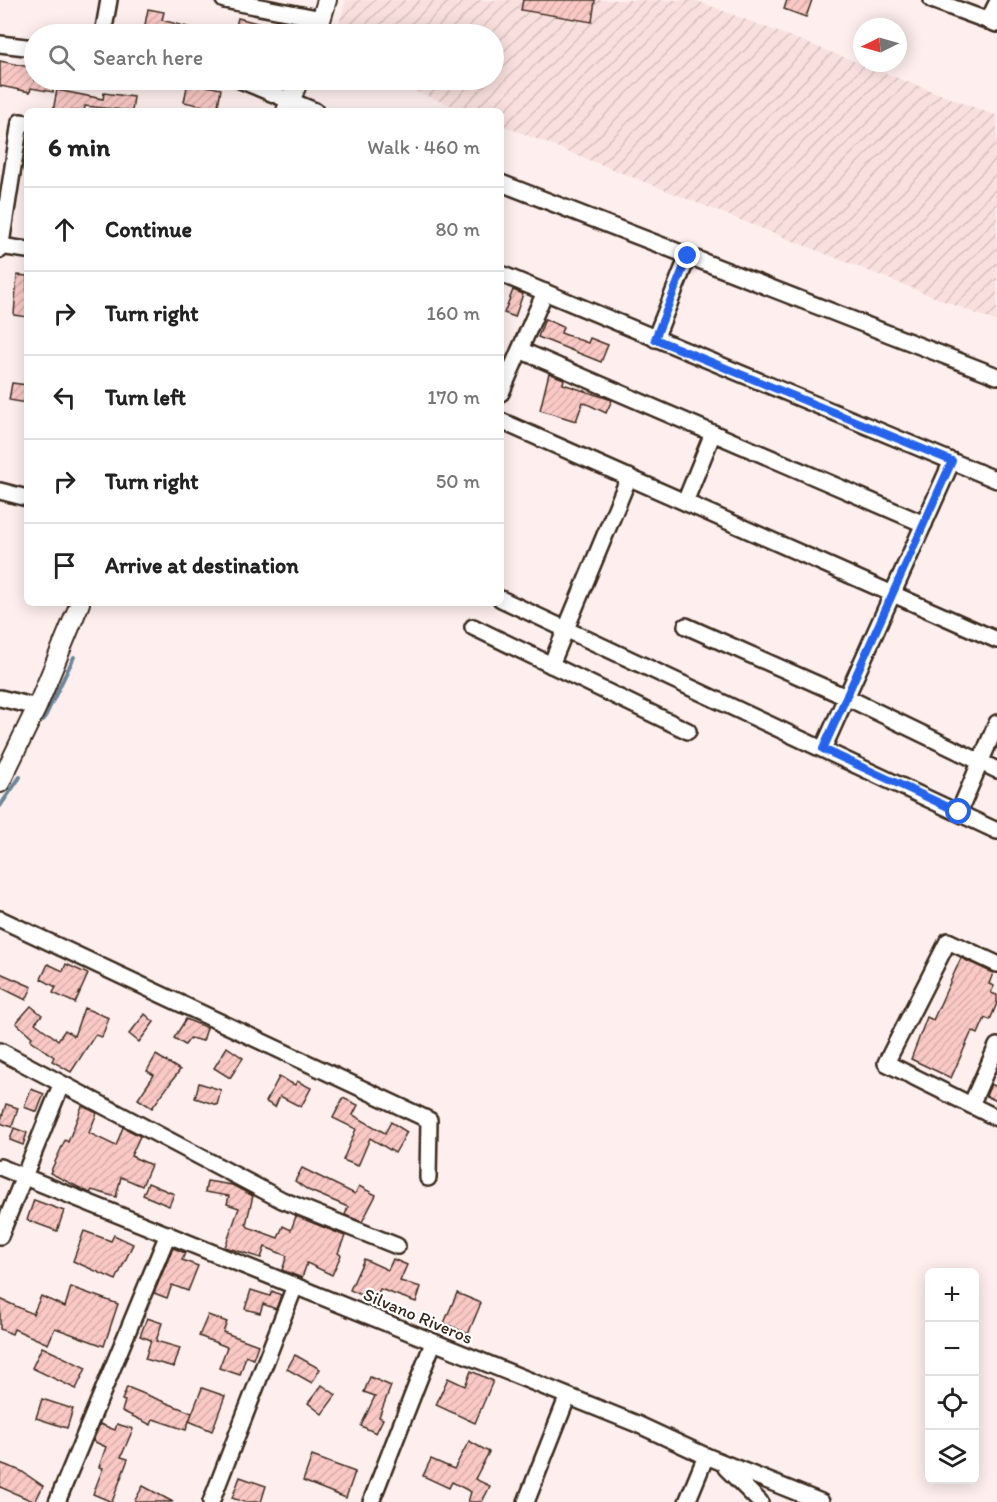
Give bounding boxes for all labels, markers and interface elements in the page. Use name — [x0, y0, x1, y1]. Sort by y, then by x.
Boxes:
north arrow — [853, 18, 907, 72]
search box — [24, 24, 504, 90]
icon: search — [45, 41, 78, 74]
text: Search here — [93, 44, 203, 71]
text: 6 min — [48, 131, 110, 163]
text: Walk · 460 m — [367, 135, 480, 159]
icon: ahead — [48, 213, 81, 246]
text: Continue — [105, 216, 192, 243]
text: 80 m — [435, 217, 480, 241]
route end — [674, 242, 700, 268]
icon: right — [48, 297, 81, 330]
text: Turn right — [105, 300, 199, 327]
text: 160 m — [427, 301, 480, 325]
icon: left — [48, 381, 81, 414]
text: Turn left — [105, 384, 186, 411]
text: 170 m — [427, 385, 480, 409]
icon: right — [48, 465, 81, 498]
text: Turn right — [105, 468, 199, 495]
text: 50 m — [436, 469, 480, 493]
icon: arrive — [48, 549, 81, 582]
text: Arrive at destination — [105, 552, 299, 579]
route start — [945, 798, 971, 824]
map controls — [925, 1268, 979, 1484]
button: + — [925, 1268, 979, 1322]
street label: Silvano Riveros — [360, 1283, 476, 1349]
button: − — [925, 1322, 979, 1376]
button: locate — [925, 1376, 979, 1430]
button: layers — [925, 1430, 979, 1484]

